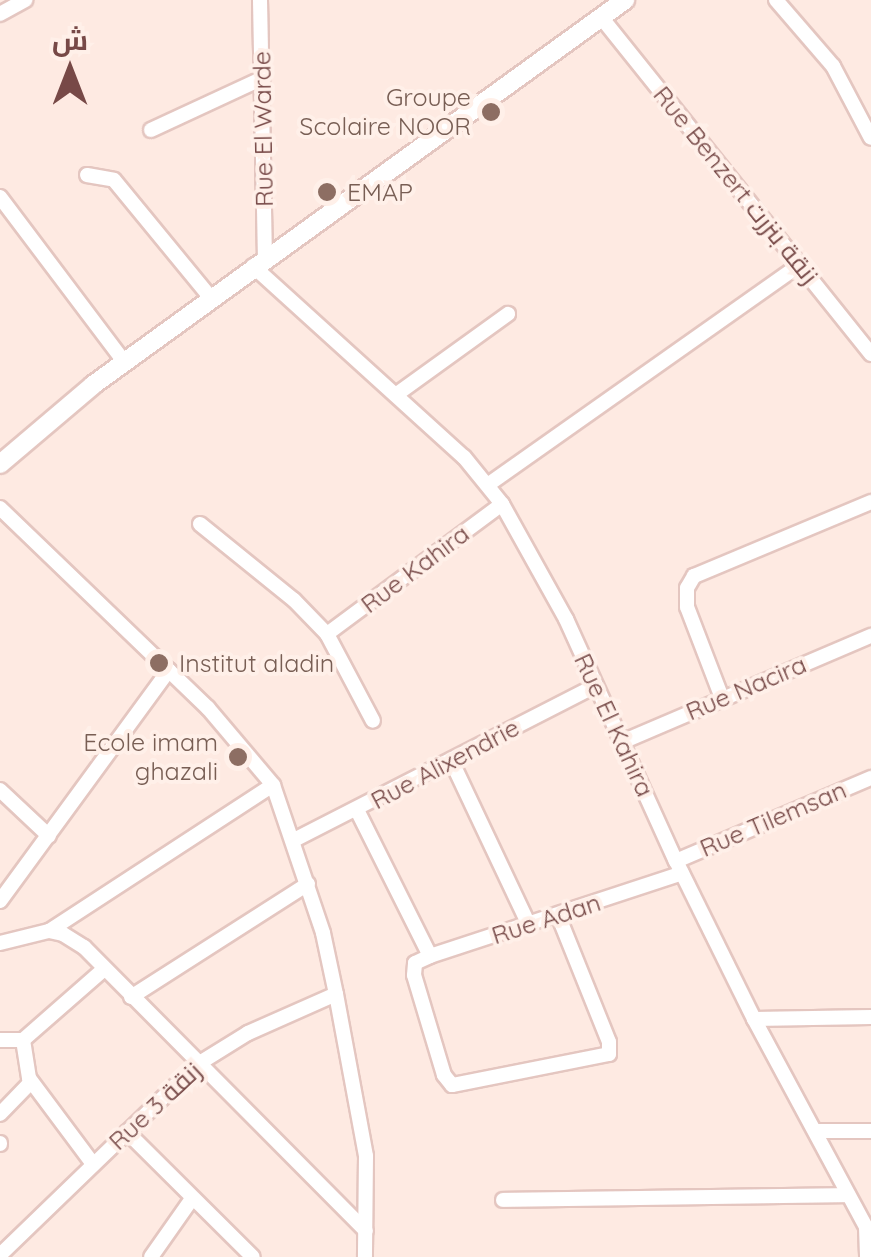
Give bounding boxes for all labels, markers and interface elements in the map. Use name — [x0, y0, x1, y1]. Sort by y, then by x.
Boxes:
north arrow — [20, 20, 120, 120]
text: ش — [52, 22, 88, 57]
street label: Rue El Warde — [247, 51, 279, 207]
street label: Rue Benzert زنقة بنزرت — [647, 80, 825, 290]
place label: Groupe Scolaire NOOR — [299, 83, 471, 142]
marker: Groupe Scolaire NOOR — [480, 101, 502, 123]
place label: EMAP — [347, 177, 413, 207]
marker: EMAP — [316, 181, 338, 203]
street label: Rue Kahira — [355, 519, 475, 619]
place label: Institut aladin — [179, 648, 334, 678]
street label: Rue El Kahira — [568, 649, 660, 801]
street label: Rue Nacira — [681, 649, 811, 727]
marker: Institut aladin — [148, 652, 170, 674]
street label: Rue Alixendrie — [366, 712, 524, 816]
place label: Ecole imam ghazali — [83, 728, 218, 787]
marker: Ecole imam ghazali — [227, 746, 249, 768]
street label: Rue Tilemsan — [695, 775, 851, 863]
street label: Rue Adan — [488, 887, 604, 951]
street label: Rue 3 زنقة — [103, 1056, 207, 1156]

